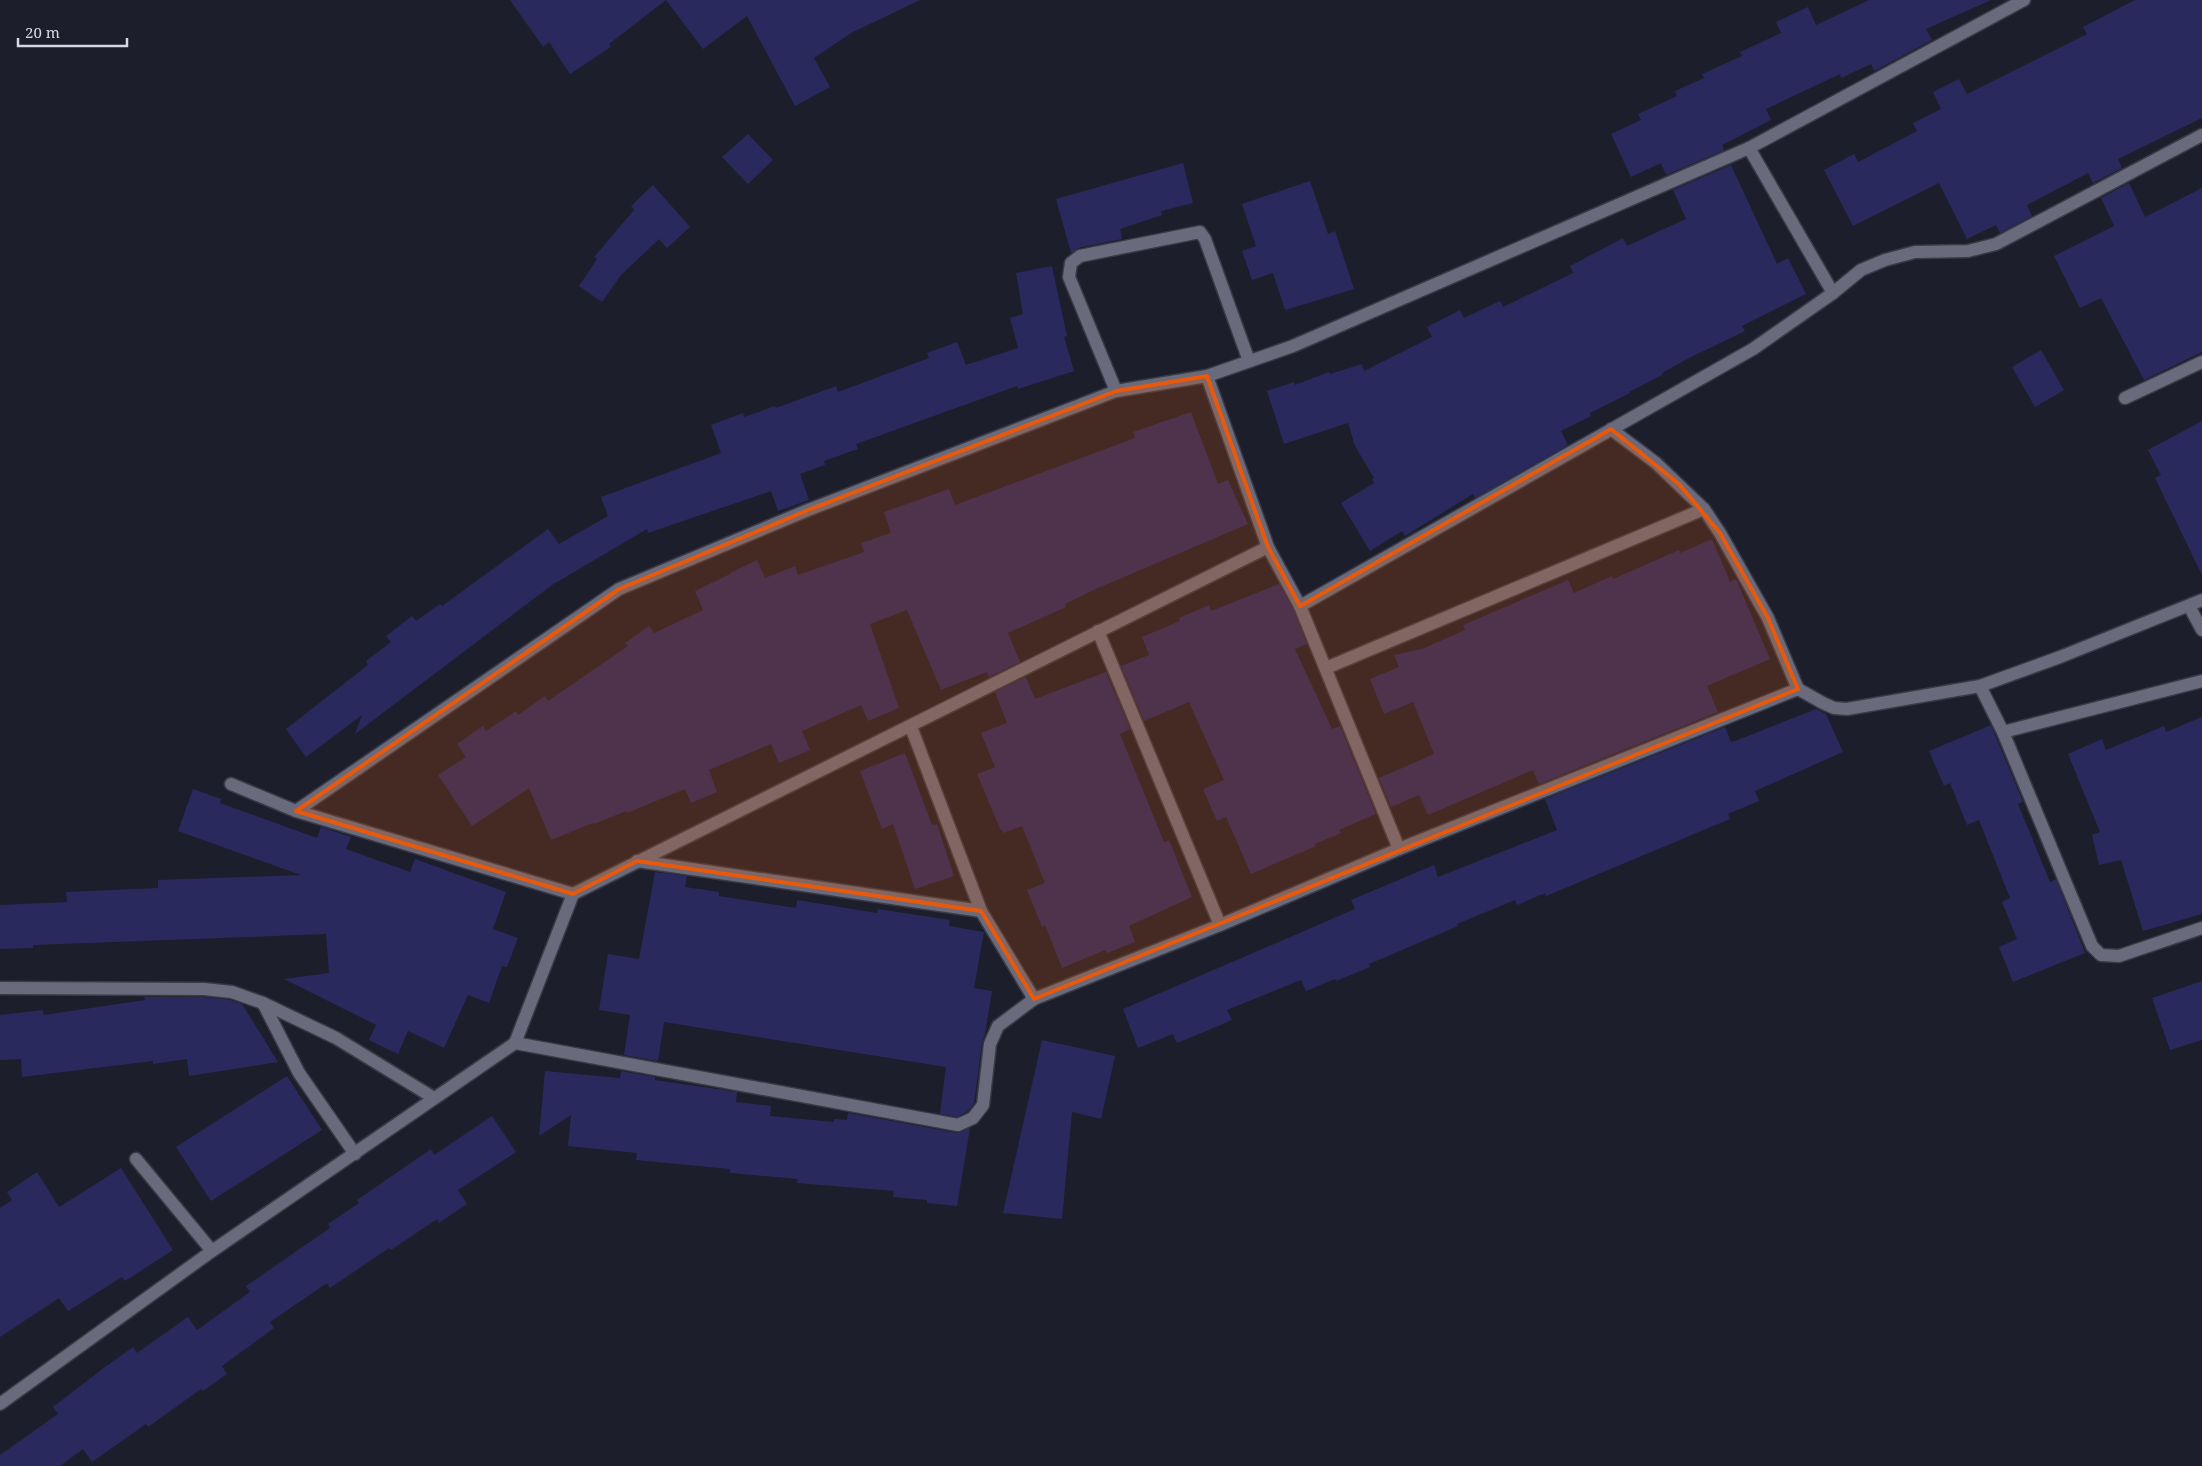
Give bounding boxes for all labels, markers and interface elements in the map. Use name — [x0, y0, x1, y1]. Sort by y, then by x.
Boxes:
scale bar — [18, 15, 126, 47]
text: 20 m — [25, 22, 60, 42]

